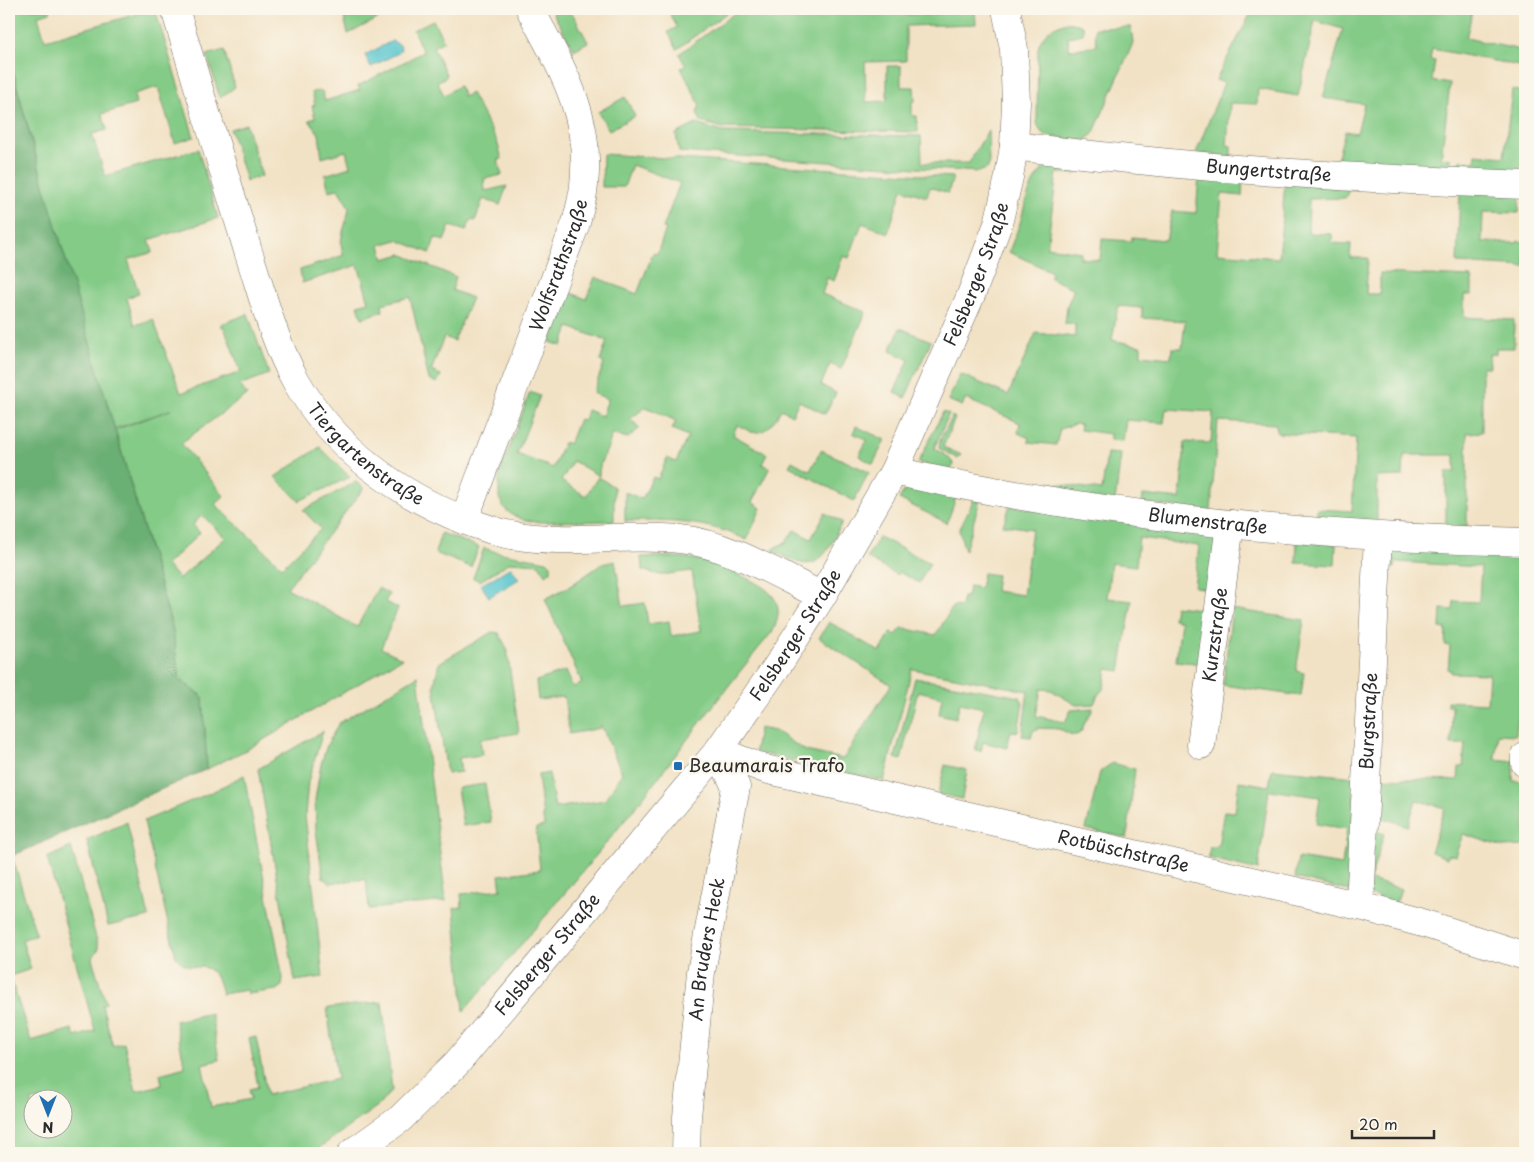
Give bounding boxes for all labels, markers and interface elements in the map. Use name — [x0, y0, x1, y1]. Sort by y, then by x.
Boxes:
street label: Bungertstraße — [1205, 151, 1332, 188]
street label: Wolfsrathstraße — [521, 196, 594, 335]
street label: Felsberger Straße — [935, 199, 1015, 350]
street label: Tiergartenstraße — [302, 396, 430, 511]
street label: Blumenstraße — [1147, 500, 1269, 540]
street label: Felsberger Straße — [742, 563, 847, 706]
street label: Kurzstraße — [1194, 586, 1234, 684]
street label: Burgstraße — [1352, 672, 1383, 770]
place label: Beaumarais Trafo — [688, 751, 845, 778]
marker: Beaumarais Trafo — [672, 760, 684, 772]
street label: Rotbüschstraße — [1055, 822, 1192, 878]
street label: An Bruders Heck — [681, 875, 731, 1022]
street label: Felsberger Straße — [487, 887, 606, 1021]
north arrow — [22, 1090, 72, 1140]
scale bar — [1352, 1107, 1434, 1139]
text: 20 m — [1359, 1112, 1398, 1135]
text: N — [42, 1117, 54, 1138]

